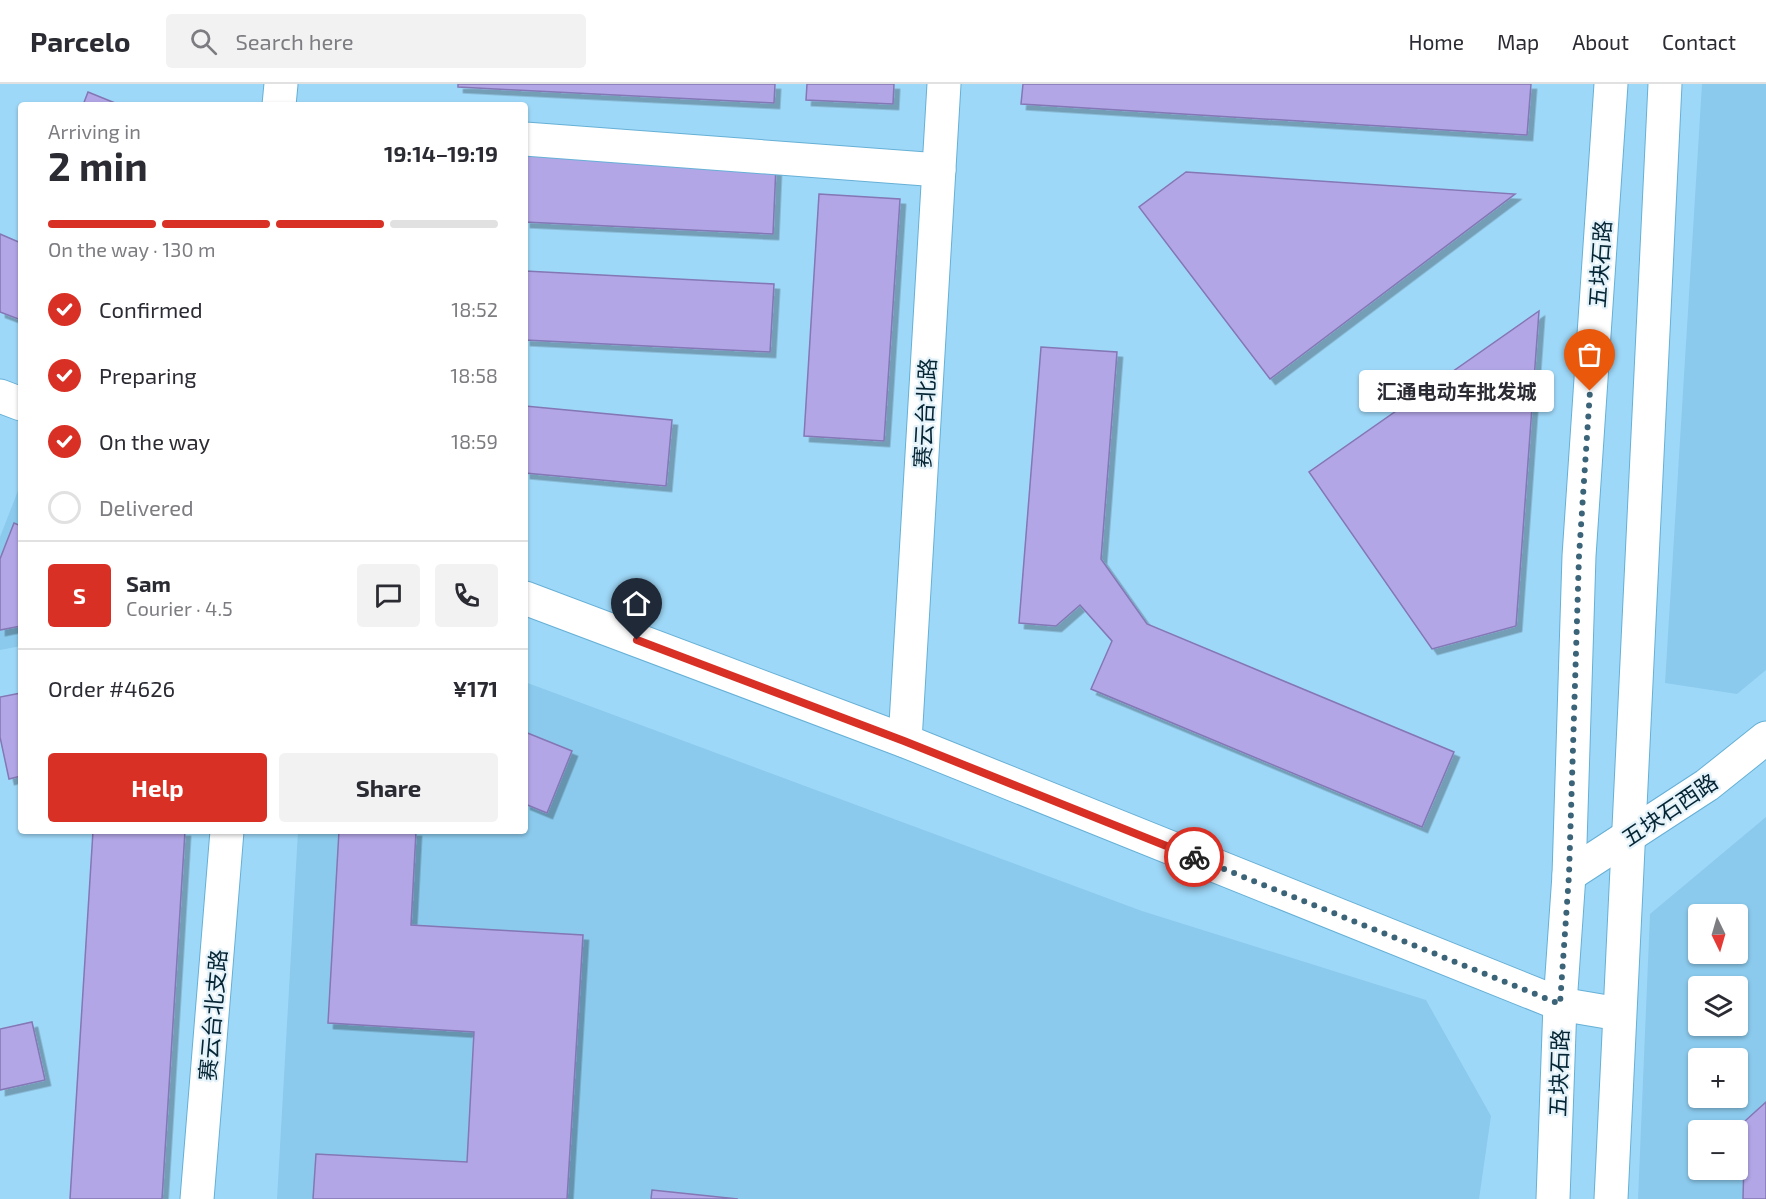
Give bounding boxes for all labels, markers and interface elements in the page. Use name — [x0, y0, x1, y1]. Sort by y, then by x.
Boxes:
search box — [166, 14, 586, 68]
text: Parcelo — [30, 24, 130, 58]
icon: search — [187, 25, 220, 58]
text: Search here — [235, 28, 354, 54]
text: Home — [1408, 29, 1464, 54]
text: Map — [1497, 29, 1539, 54]
text: About — [1572, 29, 1629, 54]
text: Contact — [1662, 29, 1736, 54]
text: Arriving in — [48, 119, 141, 143]
text: 19:14–19:19 — [384, 140, 498, 166]
text: 2 min — [48, 142, 148, 189]
street label: 五块石路 — [1583, 219, 1615, 309]
text: On the way · 130 m — [48, 237, 215, 261]
icon: check — [48, 293, 81, 326]
text: Confirmed — [99, 296, 203, 322]
text: 18:52 — [451, 297, 498, 321]
pin — [1564, 329, 1615, 391]
icon: bag — [1573, 338, 1606, 371]
street label: 赛云台北路 — [908, 357, 940, 469]
icon: check — [48, 359, 81, 392]
text: Preparing — [99, 362, 197, 388]
text: 18:58 — [450, 363, 498, 387]
callout: 汇通电动车批发城 — [1359, 370, 1554, 412]
text: 汇通电动车批发城 — [1377, 379, 1537, 403]
icon: check — [48, 425, 81, 458]
text: On the way — [99, 428, 210, 454]
text: 18:59 — [451, 429, 498, 453]
text: Delivered — [99, 494, 194, 520]
button: chat — [357, 564, 420, 627]
button: phone — [435, 564, 498, 627]
text: Sam — [126, 570, 171, 596]
pin — [611, 578, 662, 640]
text: S — [73, 582, 86, 608]
icon: home — [620, 587, 653, 620]
text: Courier · 4.5 — [126, 596, 233, 620]
text: Order #4626 — [48, 675, 175, 701]
text: ¥171 — [453, 675, 498, 701]
button: Help — [48, 753, 267, 822]
button: Share — [279, 753, 498, 822]
street label: 五块石西路 — [1616, 767, 1722, 851]
courier — [1164, 827, 1224, 887]
icon: bike — [1178, 841, 1211, 874]
north arrow — [1688, 904, 1748, 964]
map controls — [1688, 904, 1748, 1180]
street label: 赛云台北支路 — [193, 948, 231, 1082]
button: layers — [1688, 976, 1748, 1036]
street label: 五块石路 — [1543, 1029, 1573, 1117]
button: + — [1688, 1048, 1748, 1108]
button: − — [1688, 1120, 1748, 1180]

